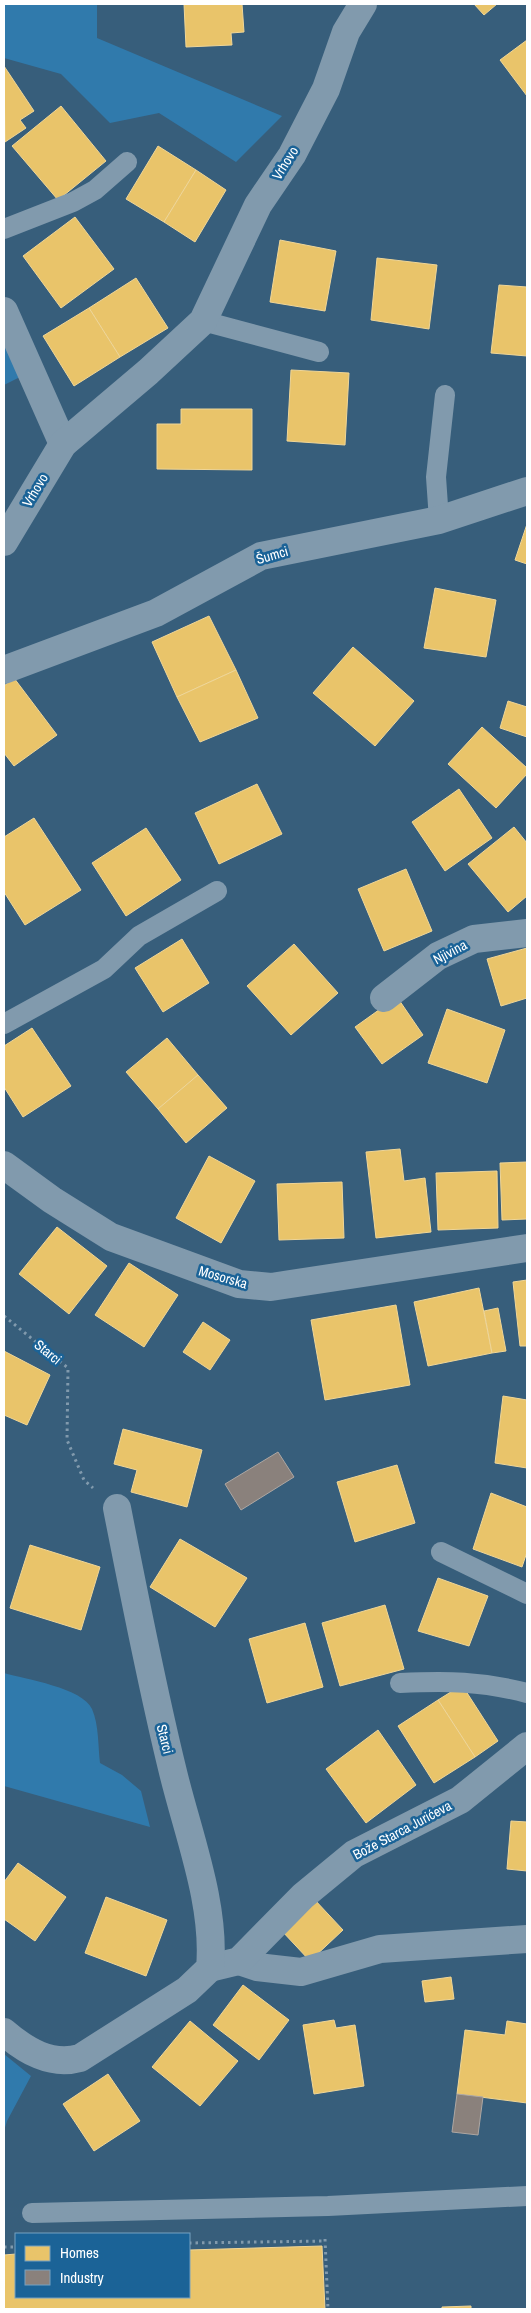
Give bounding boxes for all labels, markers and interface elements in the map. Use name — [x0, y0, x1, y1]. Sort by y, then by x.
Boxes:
street label: Vrhovo — [268, 143, 302, 183]
street label: Vrhovo — [18, 470, 52, 510]
street label: Šumci — [254, 542, 290, 568]
street label: Njivina — [430, 935, 471, 968]
street label: Mosorska — [197, 1261, 250, 1293]
street label: Starci — [31, 1336, 65, 1368]
street label: Starci — [153, 1722, 177, 1756]
street label: Bože Starca Jurićeva — [350, 1796, 455, 1864]
legend — [15, 2233, 190, 2298]
text: Homes — [60, 2242, 99, 2263]
text: Industry — [60, 2267, 105, 2288]

